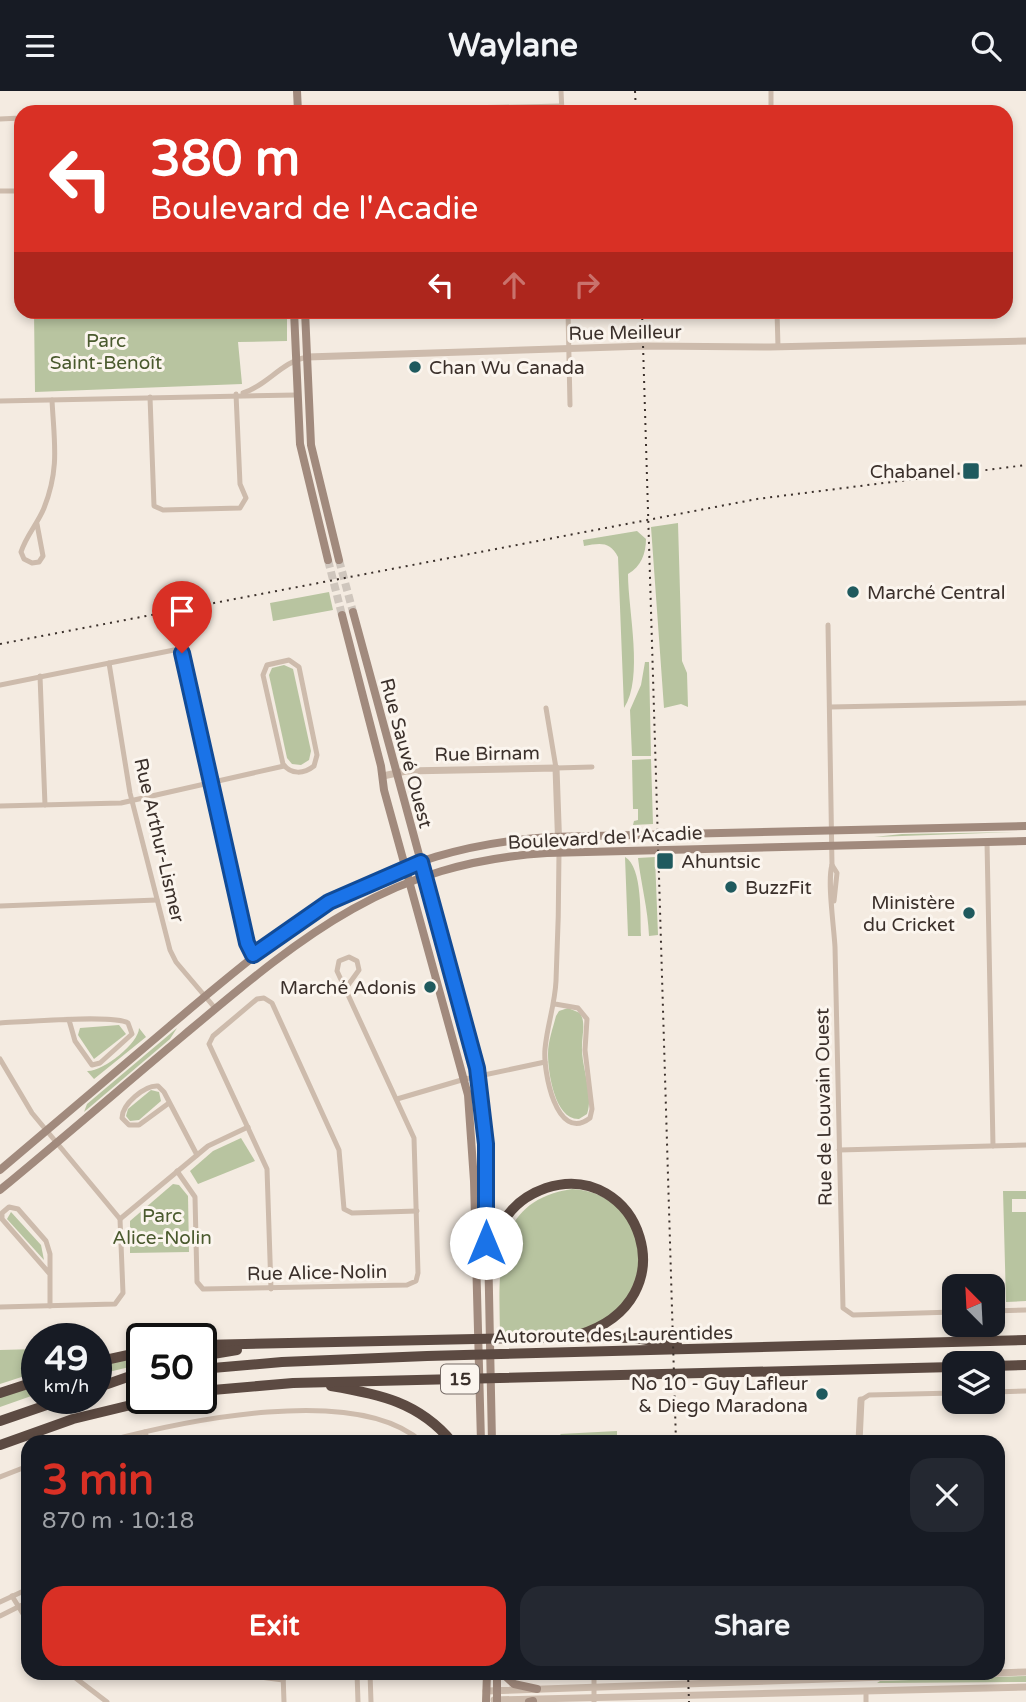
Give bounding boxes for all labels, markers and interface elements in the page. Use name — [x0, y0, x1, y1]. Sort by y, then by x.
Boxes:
icon: menu — [21, 27, 59, 65]
text: Waylane — [448, 27, 578, 65]
icon: search — [967, 27, 1005, 65]
text: 380 m — [150, 130, 300, 189]
icon: left — [35, 133, 126, 224]
text: Boulevard de l'Acadie — [150, 190, 478, 228]
icon: left — [422, 266, 460, 304]
icon: ahead — [495, 266, 533, 304]
icon: right — [568, 266, 606, 304]
street label: Rue Meilleur — [568, 321, 683, 345]
park label: Parc Saint-Benoît — [50, 330, 162, 374]
place label: Chan Wu Canada — [429, 357, 585, 379]
marker: Chan Wu Canada — [407, 359, 423, 375]
place label: Chabanel — [870, 461, 955, 483]
marker: Chabanel — [961, 461, 981, 481]
pin — [152, 581, 212, 653]
place label: Marché Central — [867, 582, 1005, 604]
marker: Marché Central — [845, 584, 861, 600]
icon: arrive — [163, 592, 201, 630]
street label: Rue Sauvé Ouest — [375, 676, 437, 831]
street label: Rue Birnam — [434, 742, 540, 766]
street label: Rue Arthur-Lismer — [129, 756, 189, 925]
street label: Boulevard de l'Acadie — [507, 822, 703, 854]
marker: Ahuntsic — [655, 851, 675, 871]
place label: Ahuntsic — [681, 851, 761, 873]
place label: BuzzFit — [745, 877, 812, 899]
marker: BuzzFit — [723, 879, 739, 895]
place label: Ministère du Cricket — [863, 892, 955, 936]
marker: Ministère du Cricket — [961, 905, 977, 921]
place label: Marché Adonis — [280, 977, 416, 999]
marker: Marché Adonis — [422, 979, 438, 995]
street label: Rue de Louvain Ouest — [811, 1008, 837, 1206]
park label: Parc Alice-Nolin — [112, 1205, 212, 1249]
position arrow — [449, 1206, 523, 1280]
street label: Rue Alice-Nolin — [247, 1261, 387, 1285]
north arrow — [942, 1274, 1004, 1337]
map controls — [942, 1274, 1005, 1414]
street label: Autoroute des Laurentides — [493, 1322, 733, 1348]
speed limit sign: 50 — [126, 1323, 217, 1414]
text: 49 — [45, 1338, 88, 1380]
button: layers — [942, 1351, 1005, 1414]
road number: 15 — [441, 1365, 479, 1393]
place label: No 10 - Guy Lafleur & Diego Maradona — [631, 1373, 809, 1417]
text: km/h — [44, 1375, 89, 1397]
marker: No 10 - Guy Lafleur & Diego Maradona — [814, 1386, 830, 1402]
text: 3 min — [42, 1455, 154, 1506]
button: close — [910, 1458, 984, 1532]
text: 870 m · 10:18 — [42, 1507, 194, 1535]
button: Exit — [42, 1586, 506, 1666]
button: Share — [520, 1586, 984, 1666]

